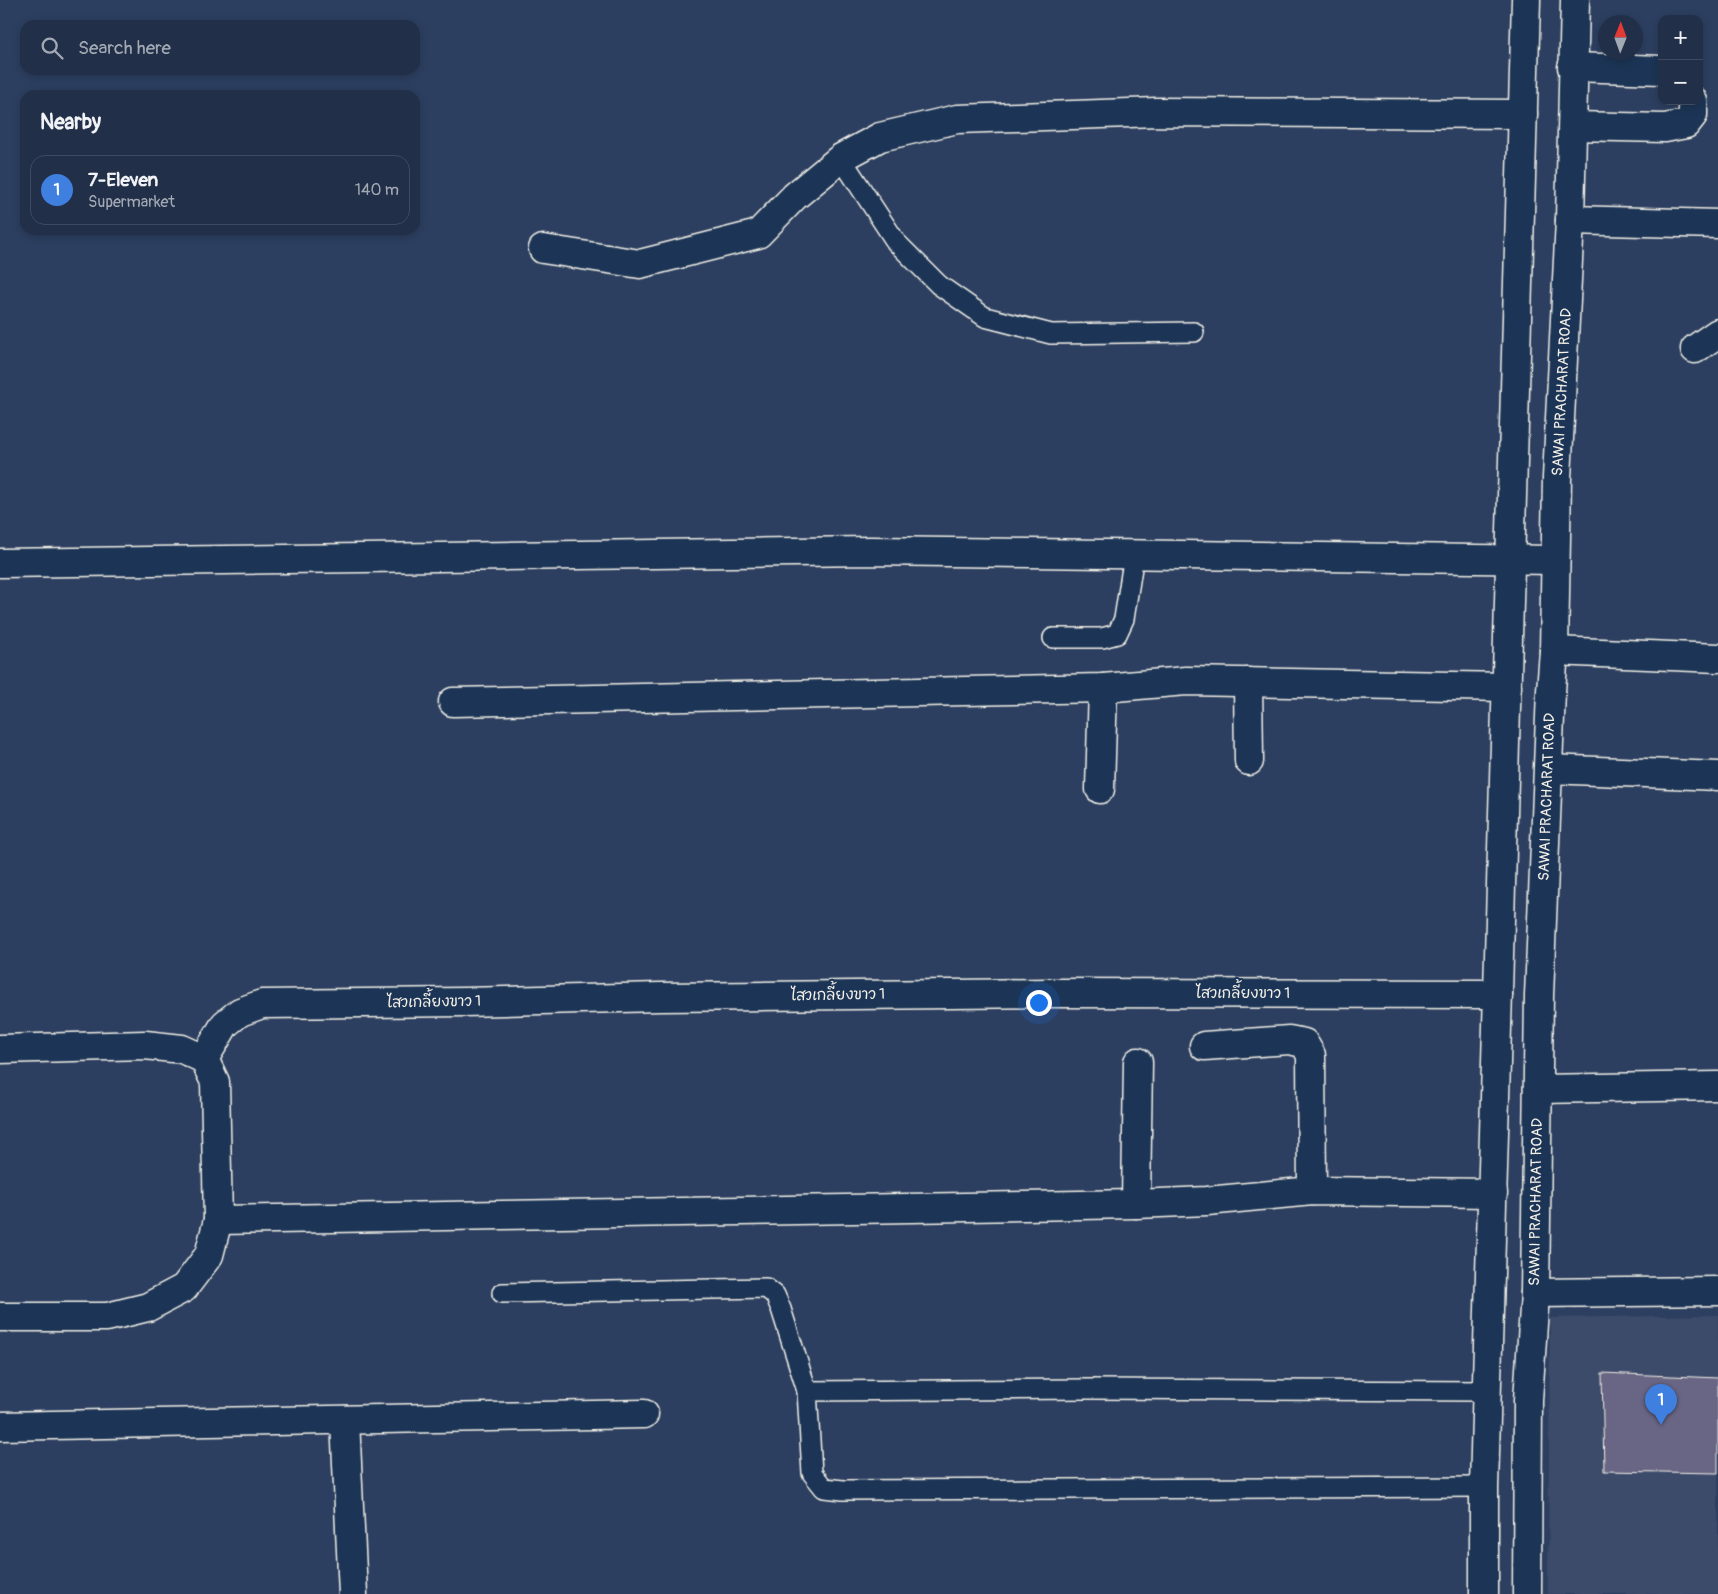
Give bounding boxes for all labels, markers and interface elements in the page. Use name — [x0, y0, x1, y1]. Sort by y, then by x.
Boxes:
north arrow — [1598, 15, 1643, 60]
map controls — [1658, 15, 1703, 105]
button: + — [1658, 15, 1703, 60]
search box — [20, 20, 420, 75]
icon: search — [38, 34, 66, 62]
text: Search here — [78, 36, 171, 60]
button: − — [1658, 60, 1703, 105]
text: Nearby — [40, 109, 101, 136]
text: 7-Eleven — [88, 168, 158, 192]
text: 1 — [54, 180, 60, 200]
text: 140 m — [355, 180, 399, 200]
text: Supermarket — [88, 192, 175, 212]
street label: SAWAI PRACHARAT ROAD — [1548, 308, 1576, 476]
street label: SAWAI PRACHARAT ROAD — [1535, 713, 1559, 881]
street label: ไสวเกลี้ยงขาว 1 — [1195, 979, 1290, 1003]
street label: ไสวเกลี้ยงขาว 1 — [790, 980, 885, 1005]
street label: ไสวเกลี้ยงขาว 1 — [386, 987, 481, 1012]
your location — [1026, 990, 1052, 1016]
street label: SAWAI PRACHARAT ROAD — [1525, 1118, 1547, 1286]
pin: 1 — [1645, 1384, 1677, 1425]

